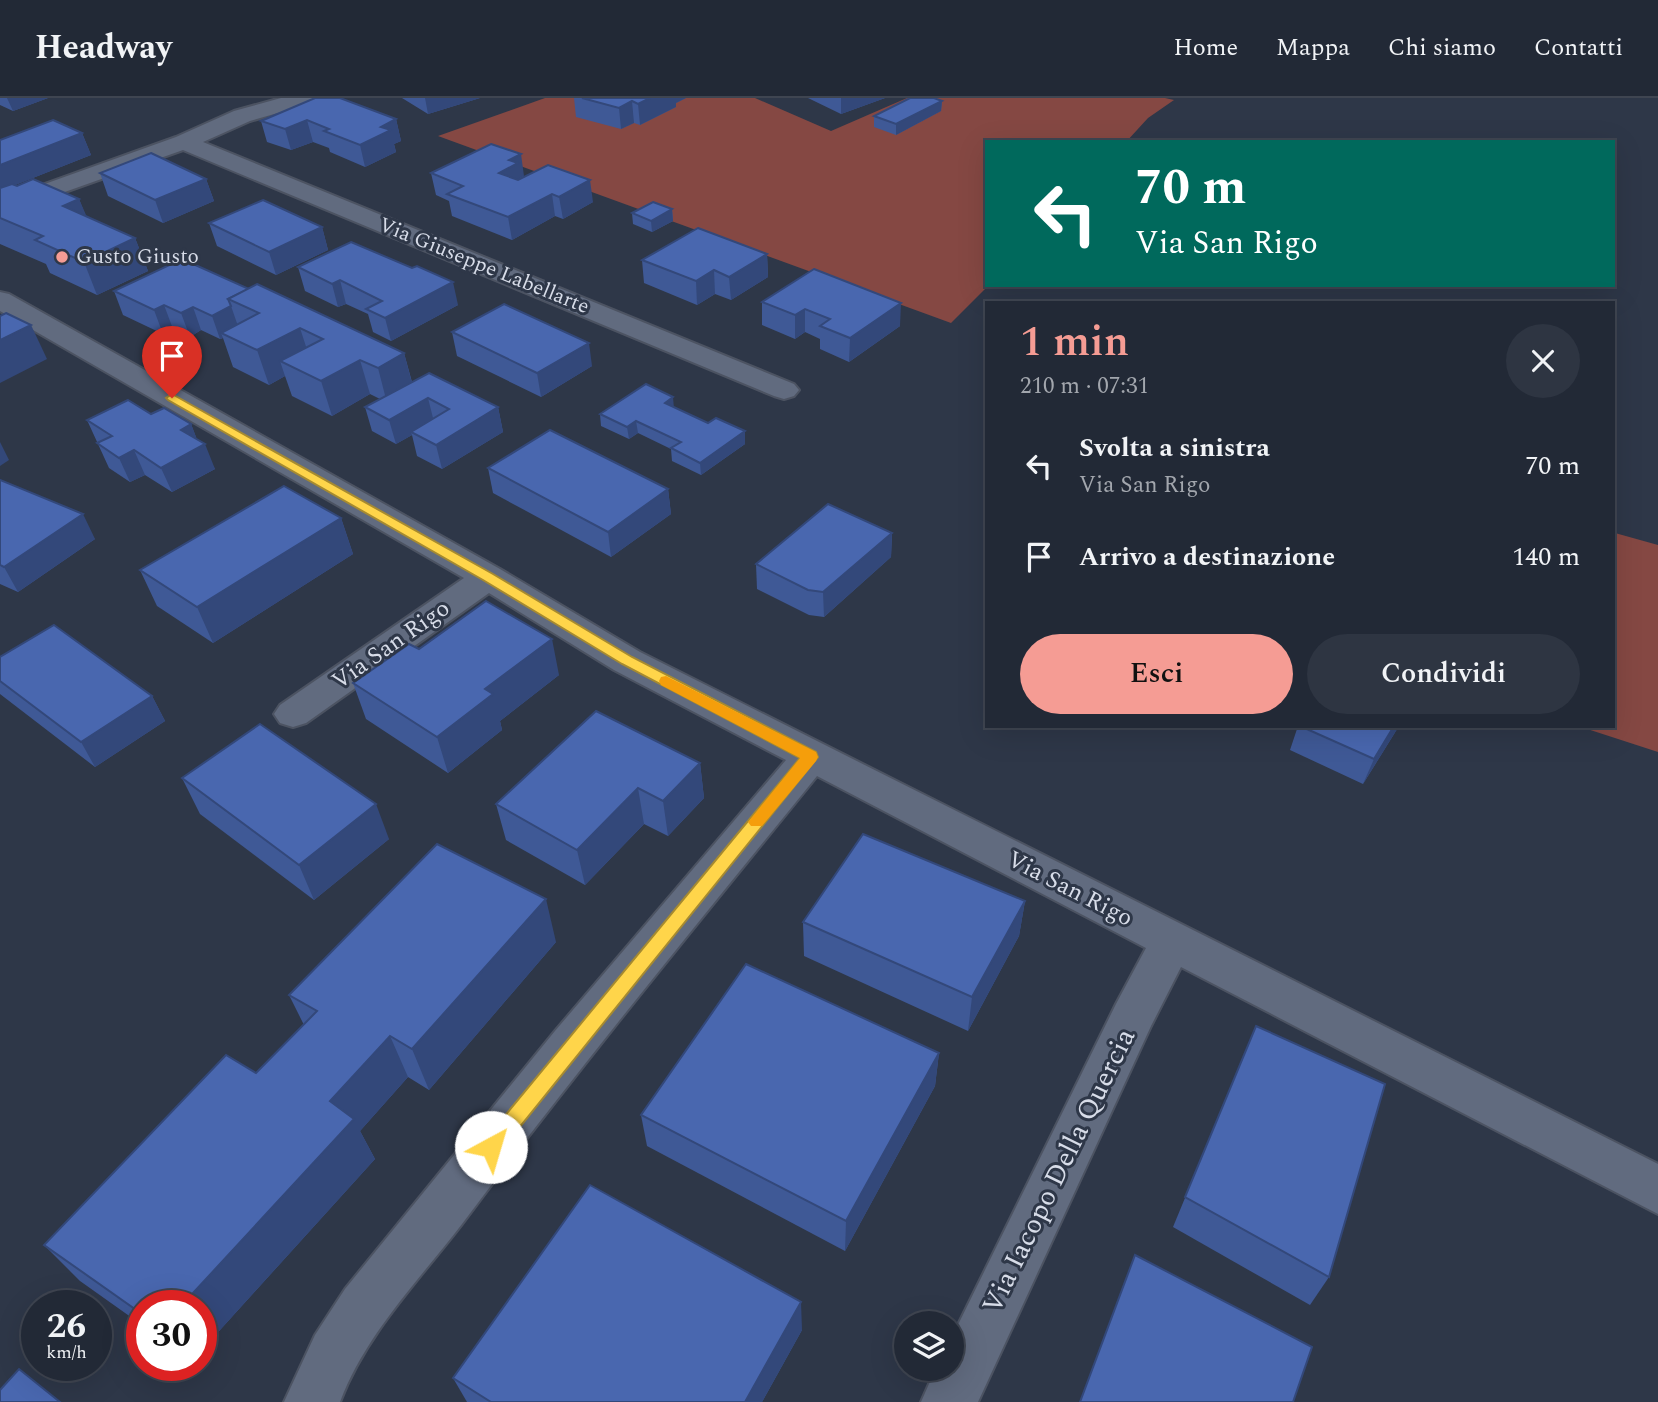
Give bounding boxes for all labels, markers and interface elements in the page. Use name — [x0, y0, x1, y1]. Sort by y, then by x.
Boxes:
text: Headway — [35, 23, 172, 73]
text: Home — [1173, 30, 1238, 66]
text: Mappa — [1276, 30, 1350, 66]
text: Chi siamo — [1388, 30, 1496, 66]
text: Contatti — [1534, 30, 1623, 66]
text: 70 m — [1135, 151, 1246, 226]
icon: left — [1020, 168, 1111, 259]
street label: Via Giuseppe Labellarte — [374, 209, 594, 323]
text: Via San Rigo — [1135, 219, 1318, 268]
place label: Gusto Giusto — [76, 241, 199, 273]
marker: Gusto Giusto — [54, 249, 70, 265]
text: 1 min — [1020, 311, 1129, 374]
button: close — [1506, 324, 1580, 398]
pin — [142, 326, 202, 398]
icon: arrive — [153, 337, 191, 375]
text: 210 m · 07:31 — [1020, 369, 1149, 404]
text: Svolta a sinistra — [1079, 428, 1270, 468]
text: 70 m — [1525, 446, 1580, 486]
icon: left — [1020, 447, 1058, 485]
text: Via San Rigo — [1079, 468, 1210, 503]
text: Arrivo a destinazione — [1079, 537, 1335, 577]
text: 140 m — [1512, 537, 1580, 577]
icon: arrive — [1020, 538, 1058, 576]
street label: Via San Rigo — [325, 591, 457, 699]
button: Esci — [1020, 634, 1293, 714]
button: Condividi — [1307, 634, 1580, 714]
street label: Via San Rigo — [1001, 842, 1139, 936]
street label: Via Iacopo Della Quercia — [971, 1021, 1147, 1321]
position arrow — [454, 1110, 528, 1184]
speed limit sign: 30 — [126, 1290, 217, 1381]
text: 26 — [47, 1300, 86, 1353]
map controls — [894, 1311, 964, 1381]
button: layers — [894, 1311, 964, 1381]
text: km/h — [46, 1339, 87, 1366]

